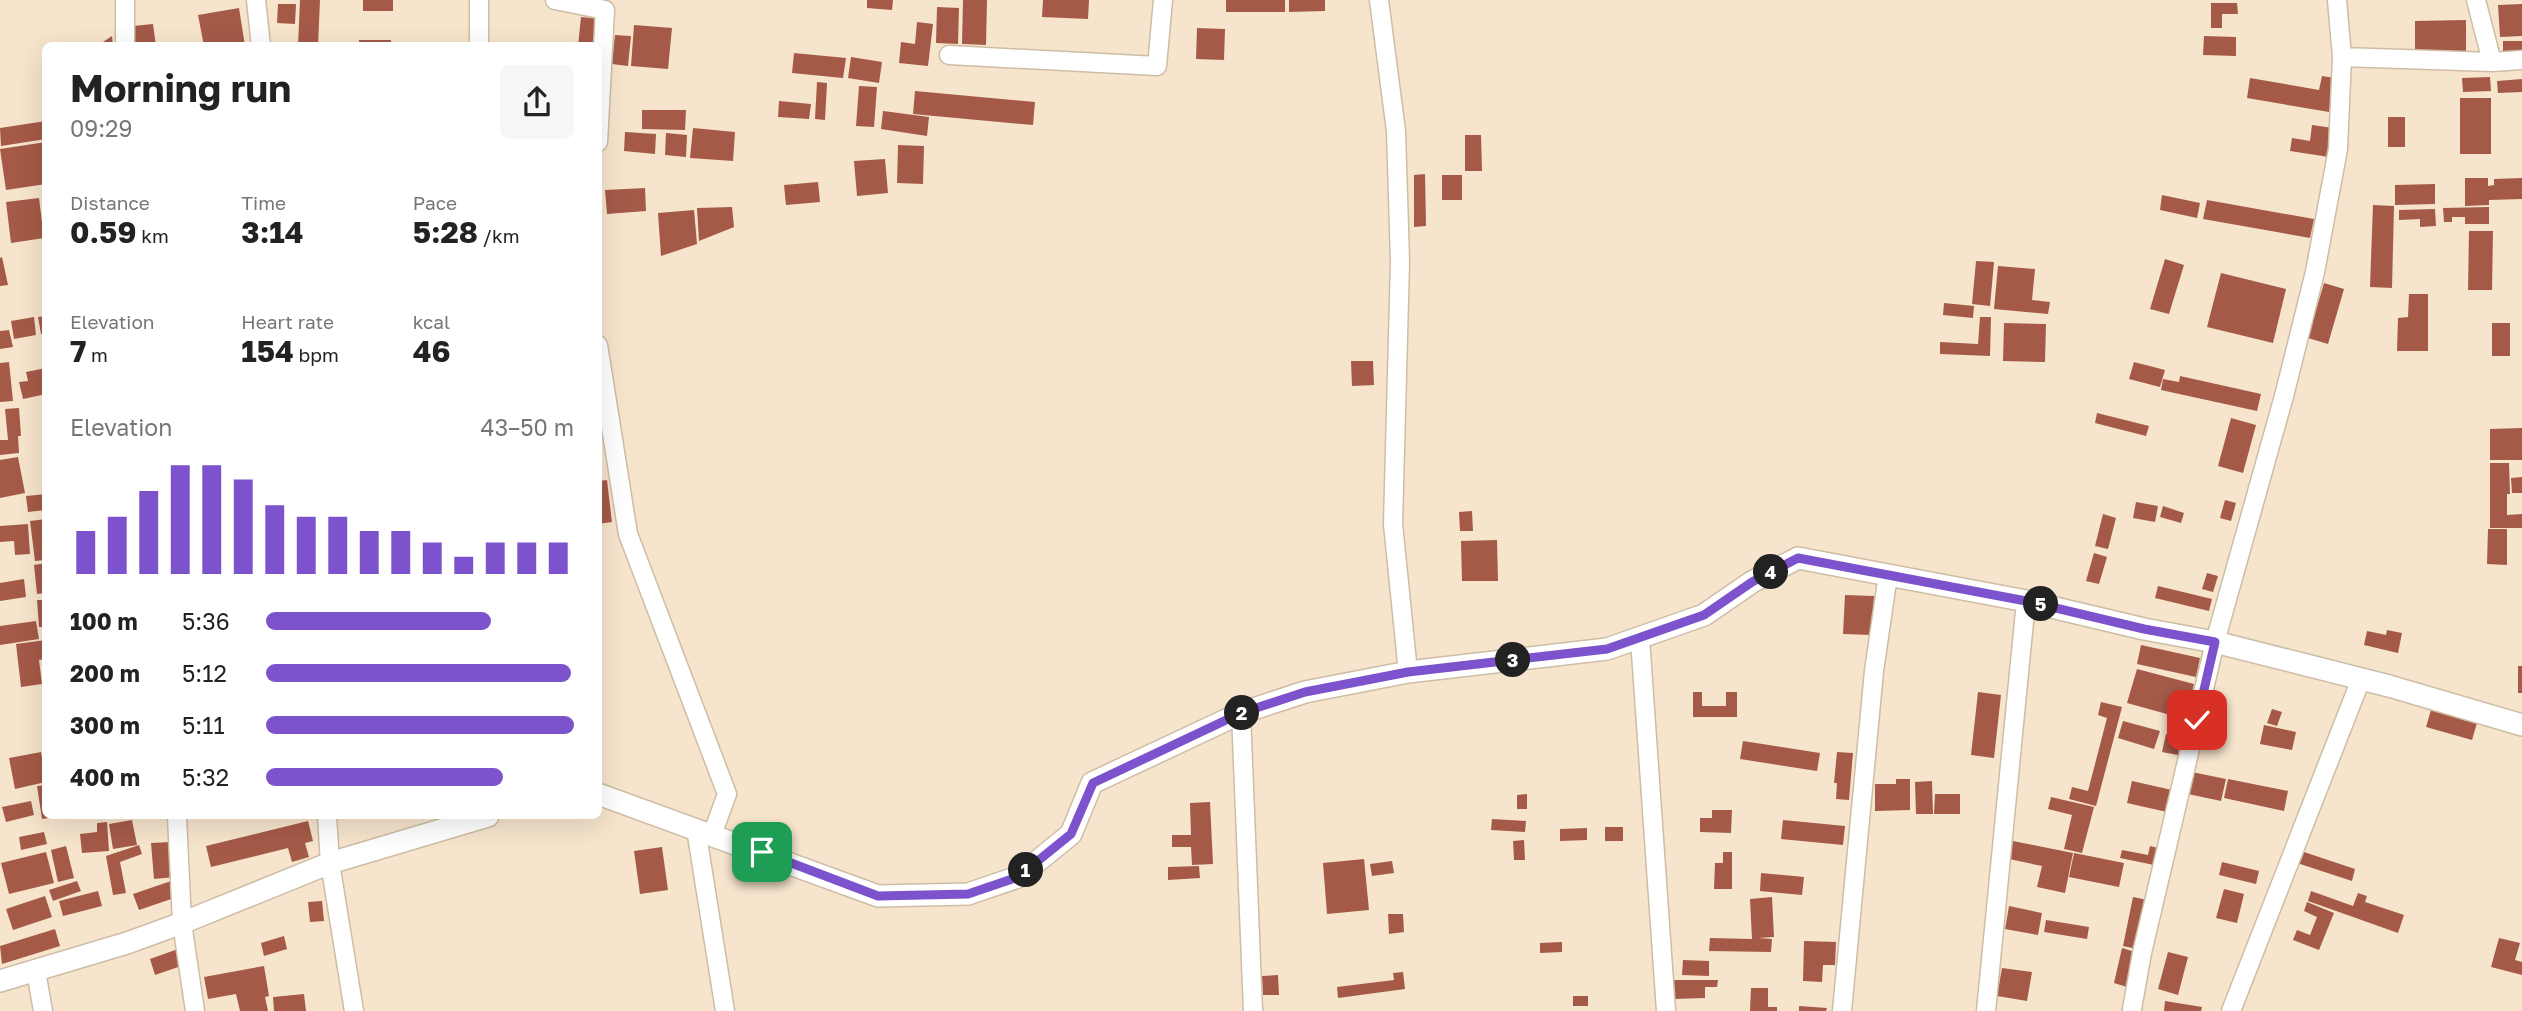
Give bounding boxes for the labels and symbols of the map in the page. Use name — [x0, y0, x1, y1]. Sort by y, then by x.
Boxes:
pin: 4 — [1754, 554, 1788, 590]
pin: 5 — [2024, 586, 2058, 622]
pin: 3 — [1496, 642, 1530, 678]
pin — [2167, 690, 2227, 750]
pin: 2 — [1224, 696, 1260, 730]
pin — [732, 822, 792, 882]
pin: 1 — [1009, 852, 1044, 888]

